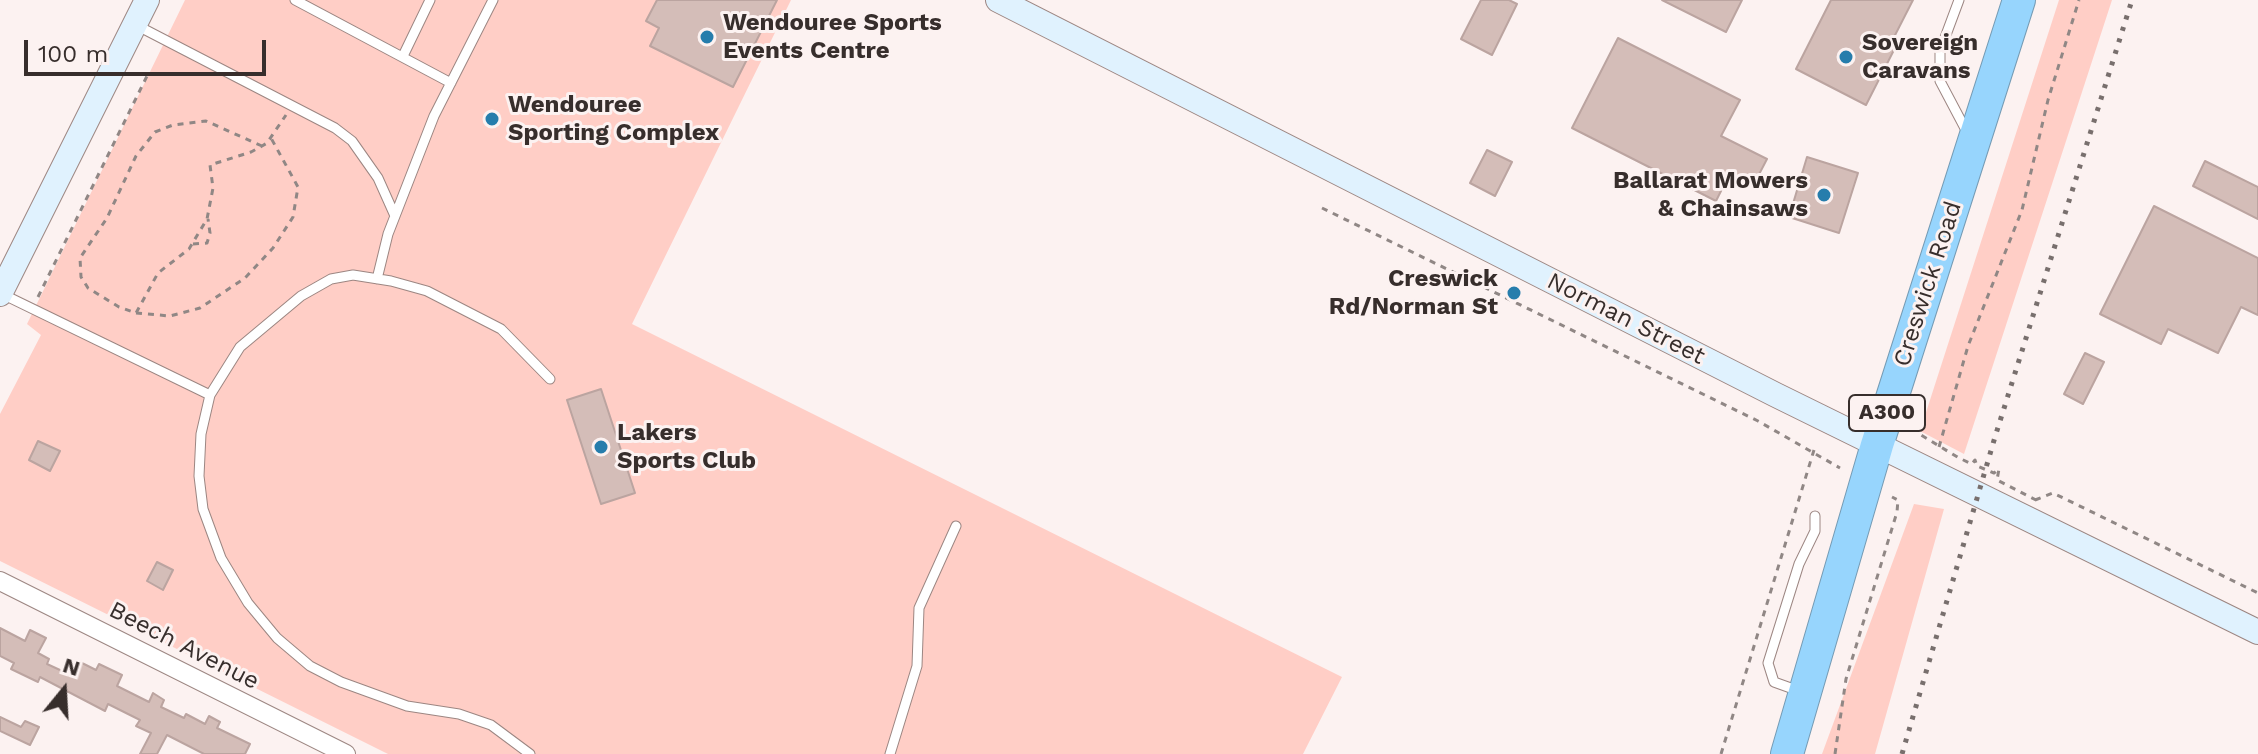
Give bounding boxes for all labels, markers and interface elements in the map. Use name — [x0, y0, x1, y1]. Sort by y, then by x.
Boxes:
place label: Wendouree Sports Events Centre — [723, 9, 942, 65]
scale bar — [28, 24, 270, 74]
marker: Wendouree Sports Events Centre — [698, 28, 716, 46]
place label: Sovereign Caravans — [1862, 29, 1978, 85]
text: 100 m — [38, 40, 108, 68]
marker: Sovereign Caravans — [1837, 48, 1855, 66]
place label: Wendouree Sporting Complex — [508, 91, 719, 147]
marker: Wendouree Sporting Complex — [483, 110, 501, 128]
place label: Ballarat Mowers & Chainsaws — [1613, 167, 1808, 223]
marker: Ballarat Mowers & Chainsaws — [1815, 186, 1833, 204]
street label: Creswick Road — [1888, 198, 1968, 370]
place label: Creswick Rd/Norman St — [1329, 265, 1498, 321]
street label: Norman Street — [1542, 267, 1710, 371]
marker: Creswick Rd/Norman St — [1505, 284, 1523, 302]
road number: A300 — [1849, 395, 1925, 431]
place label: Lakers Sports Club — [617, 419, 756, 475]
marker: Lakers Sports Club — [592, 438, 610, 456]
street label: Beech Avenue — [104, 596, 264, 696]
north arrow — [24, 650, 104, 730]
text: N — [60, 652, 83, 681]

